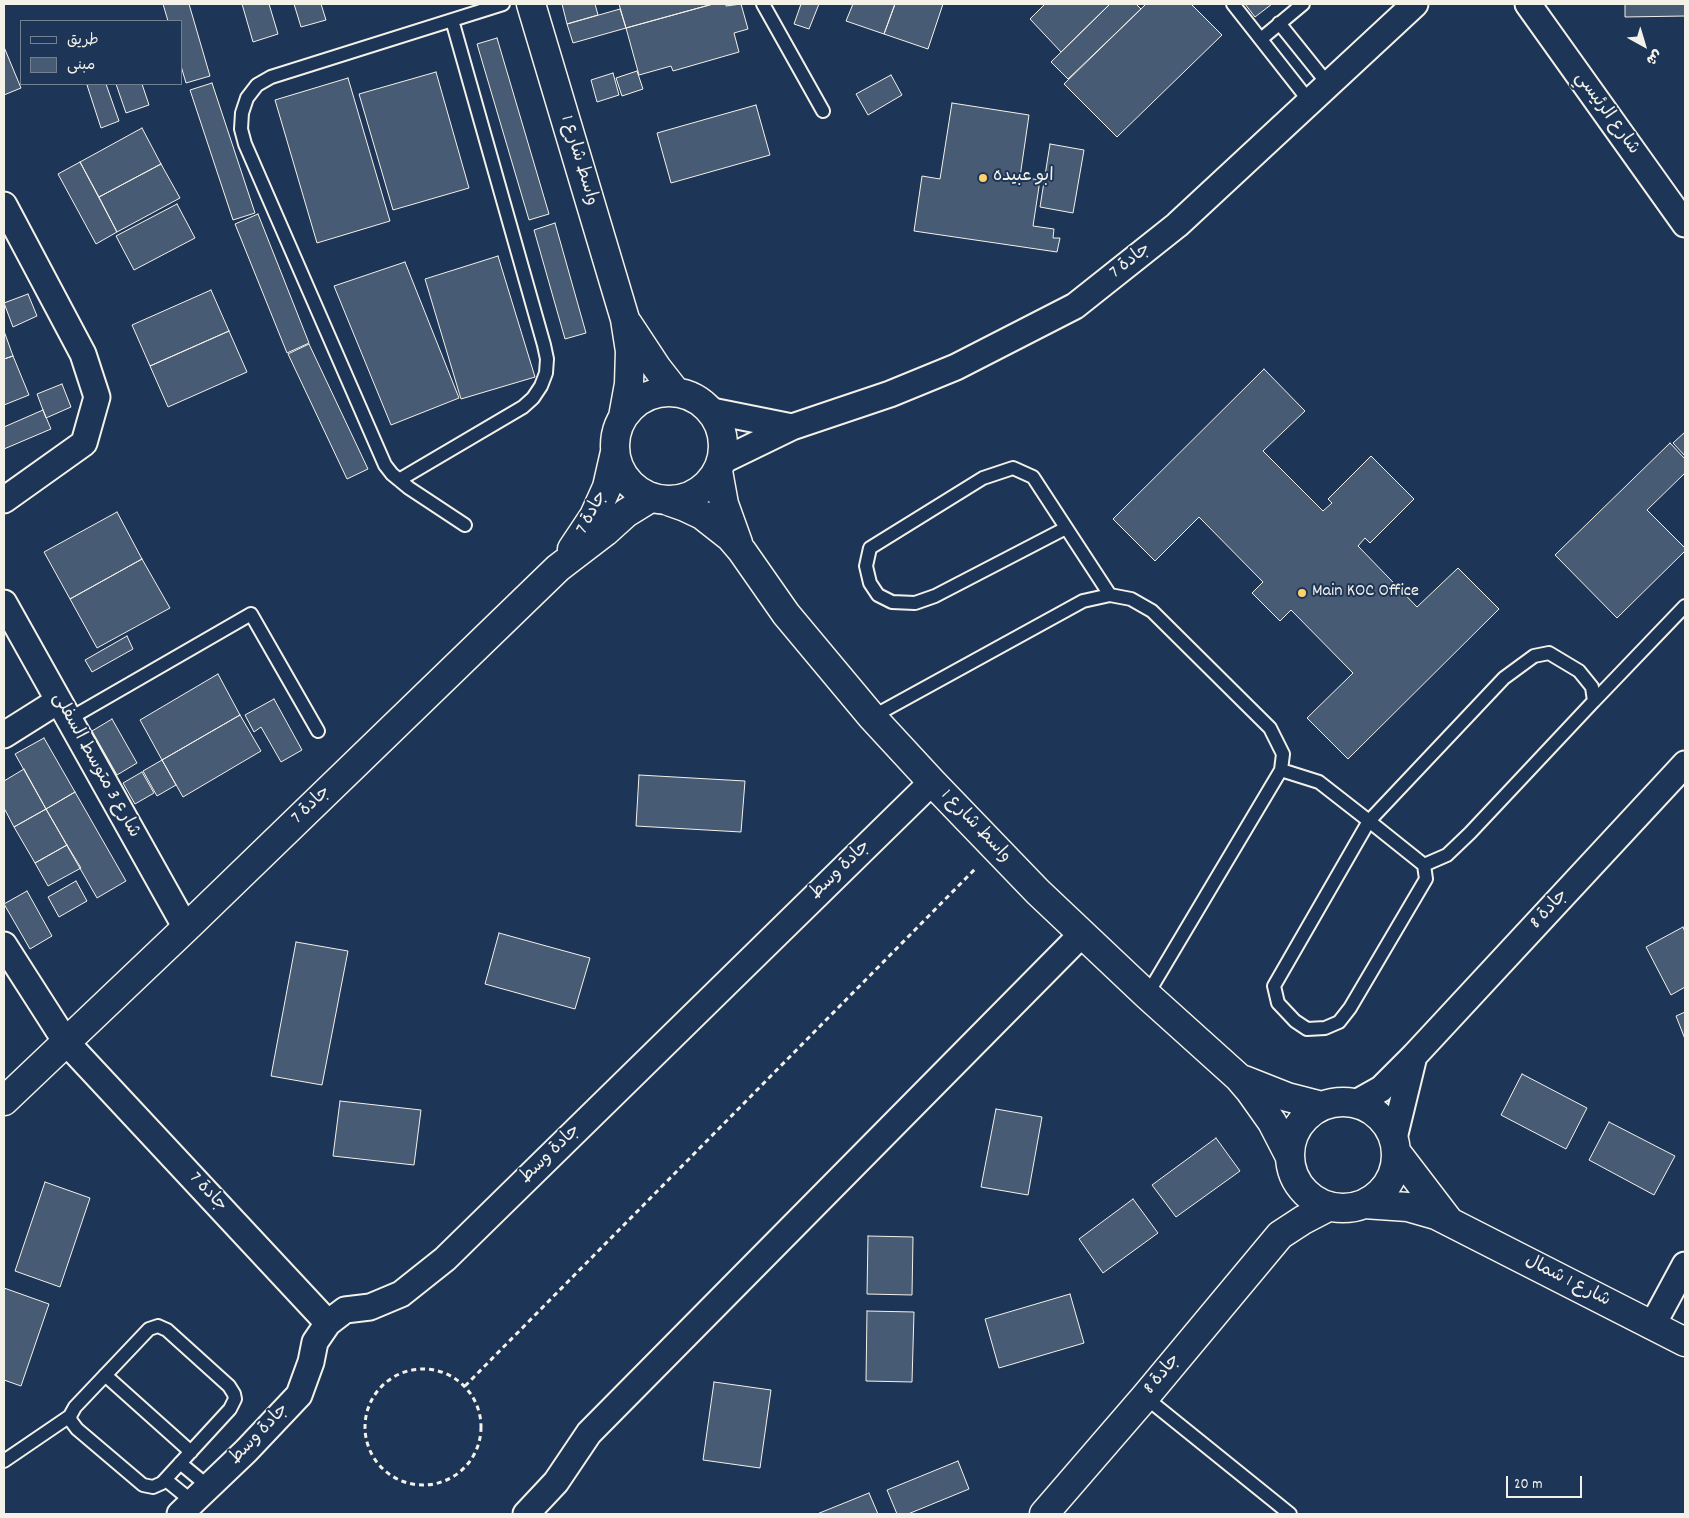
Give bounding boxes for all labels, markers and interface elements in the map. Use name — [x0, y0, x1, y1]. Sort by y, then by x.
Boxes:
legend — [20, 20, 182, 85]
north arrow — [1619, 20, 1669, 70]
text: طريق — [67, 30, 99, 52]
text: ش — [1641, 44, 1666, 69]
text: مبنى — [67, 55, 95, 77]
street label: شارع الرئيسي — [1569, 68, 1643, 160]
street label: واسط شارع 1 — [554, 113, 602, 209]
place label: ابو عبيده — [993, 167, 1054, 189]
marker: ابو عبيده — [977, 172, 989, 184]
street label: جادة 7 — [1106, 239, 1156, 285]
street label: جادة 7 — [573, 488, 613, 538]
place label: Main KOC Office — [1312, 582, 1419, 604]
marker: Main KOC Office — [1296, 587, 1308, 599]
street label: شارع 3 متوسط السفلى — [46, 690, 144, 842]
street label: جادة 7 — [288, 782, 336, 830]
street label: واسط شارع 1 — [935, 786, 1015, 868]
street label: جادة وسط — [806, 837, 876, 905]
street label: جادة 8 — [1526, 886, 1574, 934]
street label: جادة وسط — [516, 1121, 586, 1189]
street label: جادة 7 — [183, 1169, 231, 1217]
street label: شارع 1 شمال — [1521, 1251, 1613, 1313]
street label: جادة 8 — [1140, 1350, 1186, 1400]
street label: جادة وسط — [226, 1400, 294, 1470]
scale bar — [1509, 1466, 1585, 1498]
text: 20 m — [1514, 1474, 1542, 1496]

